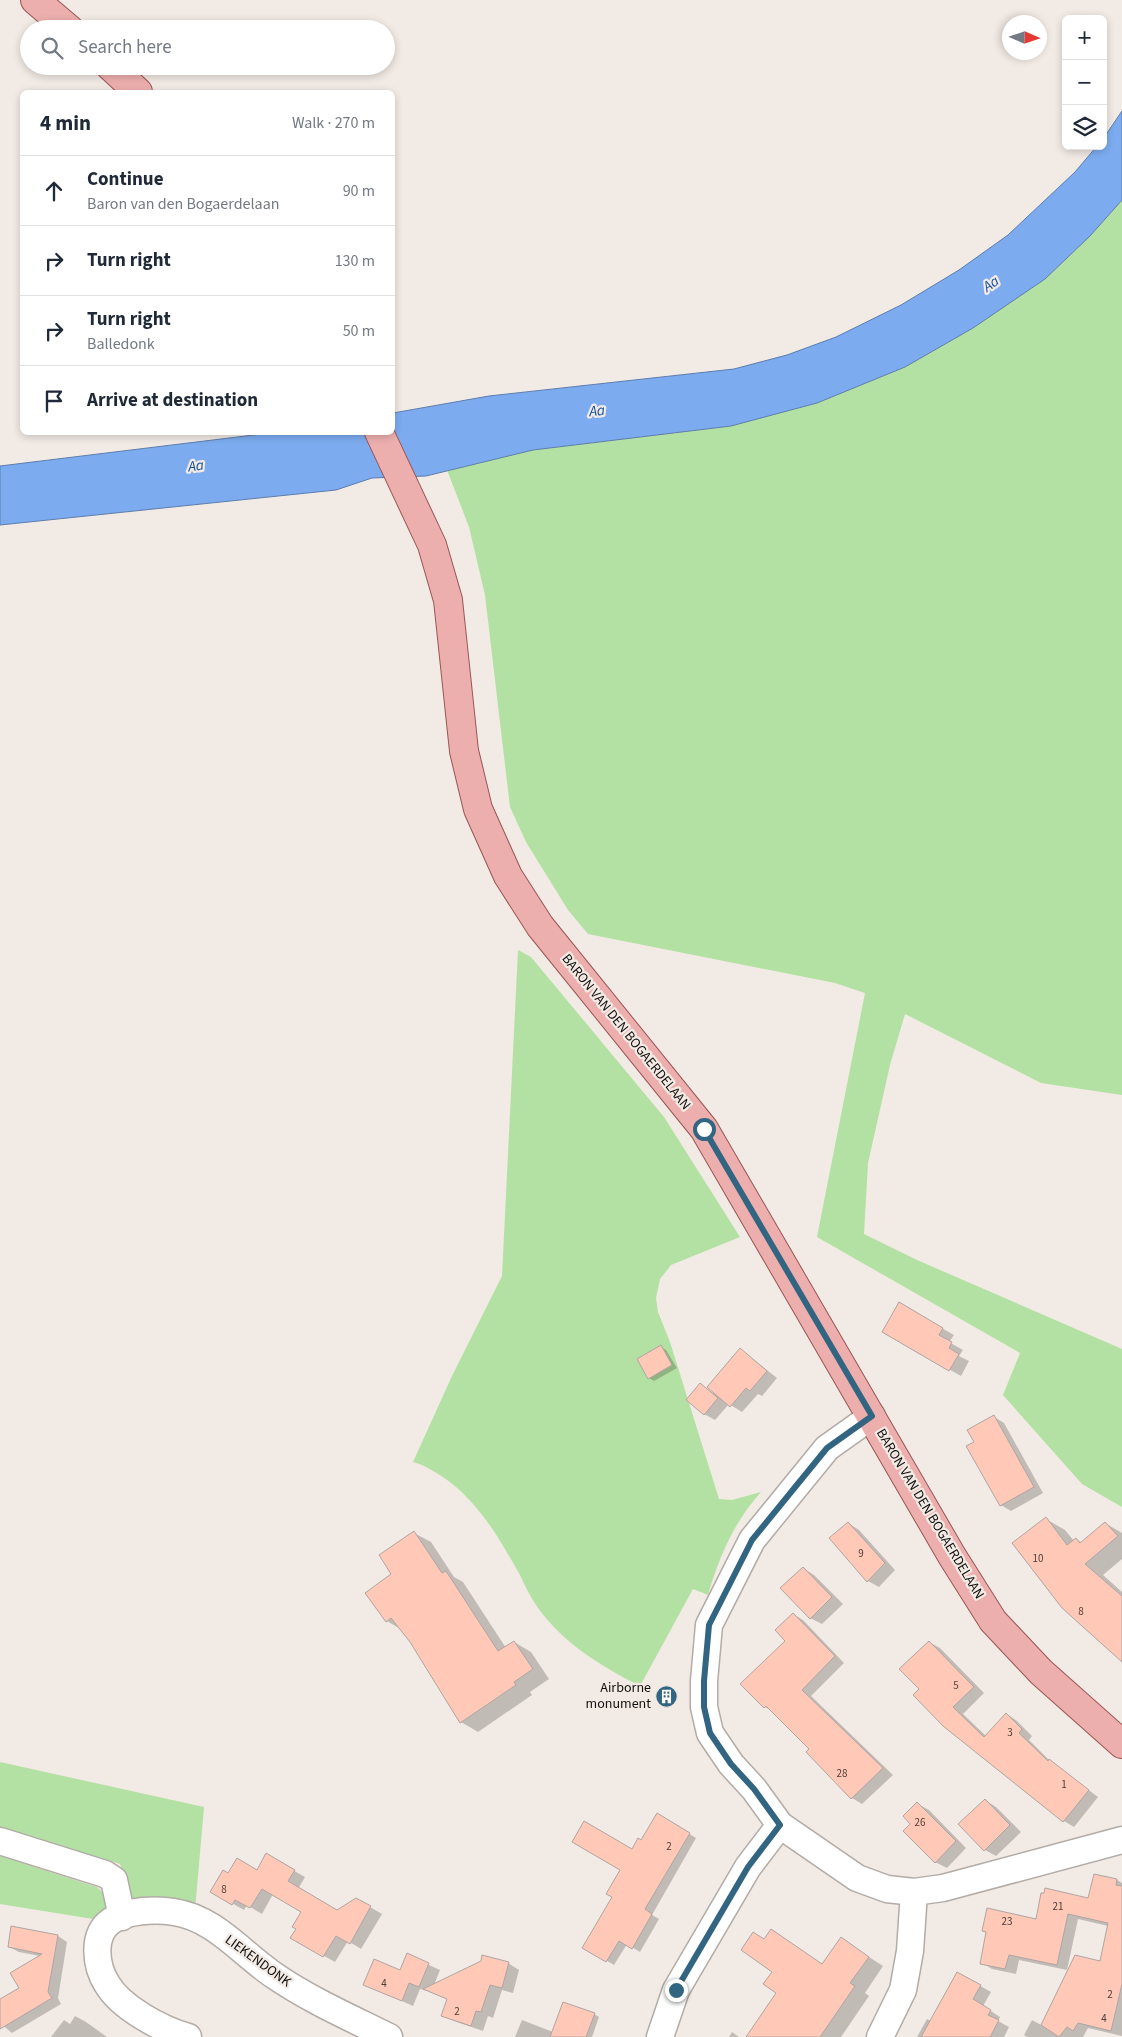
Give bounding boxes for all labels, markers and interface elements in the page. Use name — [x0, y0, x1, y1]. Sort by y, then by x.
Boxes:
north arrow — [1002, 15, 1047, 60]
map controls — [1062, 15, 1107, 150]
button: + — [1062, 15, 1107, 60]
search box — [20, 20, 395, 75]
icon: search — [38, 34, 66, 62]
text: Search here — [78, 34, 172, 61]
button: − — [1062, 60, 1107, 105]
button: layers — [1062, 105, 1107, 150]
text: 4 min — [40, 108, 91, 138]
text: Walk · 270 m — [292, 112, 375, 134]
text: Continue — [87, 166, 164, 193]
icon: ahead — [40, 177, 68, 205]
text: 90 m — [343, 180, 375, 202]
text: Baron van den Bogaerdelaan — [87, 193, 279, 215]
icon: right — [40, 247, 68, 275]
text: Turn right — [87, 247, 171, 274]
text: 130 m — [335, 250, 375, 272]
water label: Aa — [978, 271, 1003, 298]
text: Turn right — [87, 306, 171, 333]
icon: right — [40, 317, 68, 345]
text: 50 m — [343, 320, 375, 342]
text: Balledonk — [87, 333, 155, 355]
icon: arrive — [40, 387, 68, 415]
text: Arrive at destination — [87, 387, 258, 414]
water label: Aa — [587, 400, 606, 422]
water label: Aa — [186, 455, 205, 478]
street label: BARON VAN DEN BOGAERDELAAN — [557, 950, 695, 1114]
route start — [693, 1118, 716, 1141]
street label: BARON VAN DEN BOGAERDELAAN — [871, 1425, 989, 1603]
house number: 9 — [858, 1546, 864, 1561]
house number: 10 — [1033, 1551, 1043, 1566]
house number: 8 — [1078, 1604, 1084, 1619]
place label: Airborne monument — [586, 1678, 651, 1714]
house number: 5 — [953, 1678, 959, 1693]
building icon: Airborne monument — [655, 1684, 679, 1708]
house number: 3 — [1007, 1725, 1013, 1740]
house number: 28 — [837, 1766, 848, 1781]
house number: 1 — [1061, 1777, 1067, 1792]
house number: 26 — [915, 1815, 926, 1830]
house number: 2 — [666, 1839, 672, 1854]
house number: 8 — [221, 1882, 227, 1897]
house number: 21 — [1053, 1899, 1063, 1914]
house number: 23 — [1002, 1914, 1012, 1929]
street label: LIEKENDONK — [221, 1930, 296, 1992]
house number: 4 — [381, 1976, 387, 1991]
route end — [665, 1979, 688, 2002]
house number: 2 — [1107, 1987, 1113, 2002]
house number: 2 — [454, 2004, 460, 2019]
house number: 4 — [1101, 2011, 1107, 2026]

